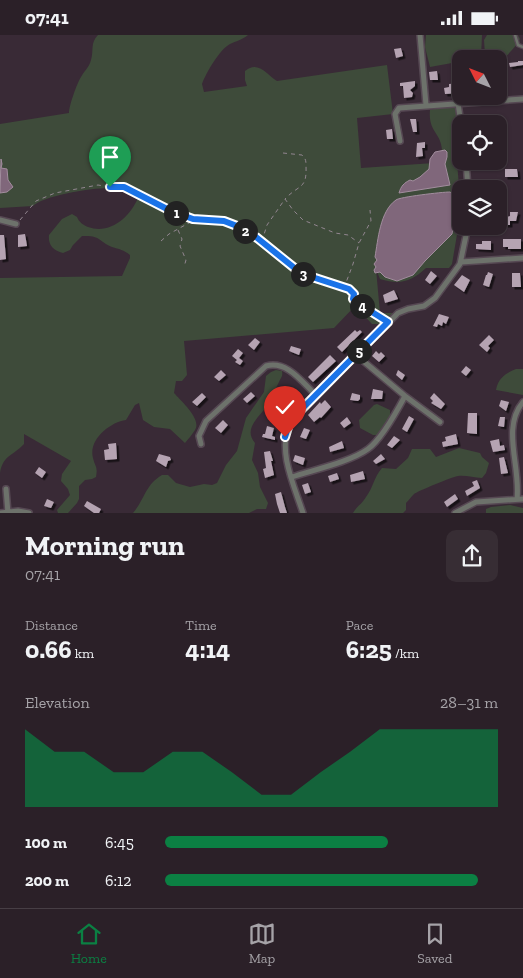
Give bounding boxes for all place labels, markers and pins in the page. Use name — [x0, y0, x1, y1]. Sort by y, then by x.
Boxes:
pin — [89, 136, 131, 187]
pin: 1 — [164, 201, 188, 225]
pin: 2 — [232, 219, 258, 243]
pin: 3 — [290, 261, 316, 287]
pin: 4 — [350, 293, 374, 319]
pin: 5 — [346, 339, 372, 363]
pin — [264, 386, 306, 437]

